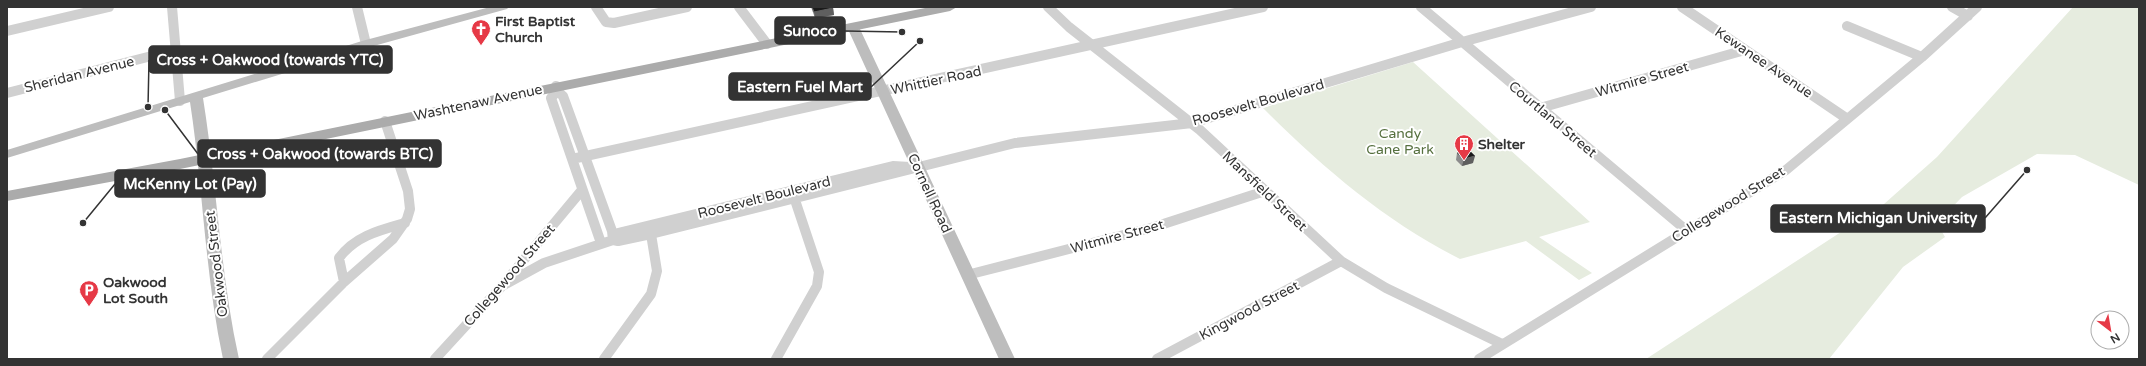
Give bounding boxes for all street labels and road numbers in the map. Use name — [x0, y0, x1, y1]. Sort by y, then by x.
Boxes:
street label: Kewanee Avenue — [1712, 23, 1816, 101]
street label: Sheridan Avenue — [22, 53, 136, 96]
street label: Witmire Street — [1594, 58, 1691, 101]
street label: Whittier Road — [889, 63, 983, 98]
street label: Roosevelt Boulevard — [1190, 75, 1326, 129]
street label: Courtland Street — [1505, 78, 1601, 162]
street label: Washtenaw Avenue — [412, 81, 544, 124]
street label: Mansfield Street — [1219, 148, 1311, 235]
street label: Cornell Road — [904, 151, 955, 236]
street label: Collegewood Street — [1669, 162, 1788, 246]
street label: Roosevelt Boulevard — [696, 173, 832, 222]
street label: Oakwood Street — [201, 209, 231, 318]
street label: Witmire Street — [1069, 216, 1166, 257]
street label: Collegewood Street — [460, 220, 559, 330]
street label: Kingwood Street — [1196, 277, 1303, 344]

